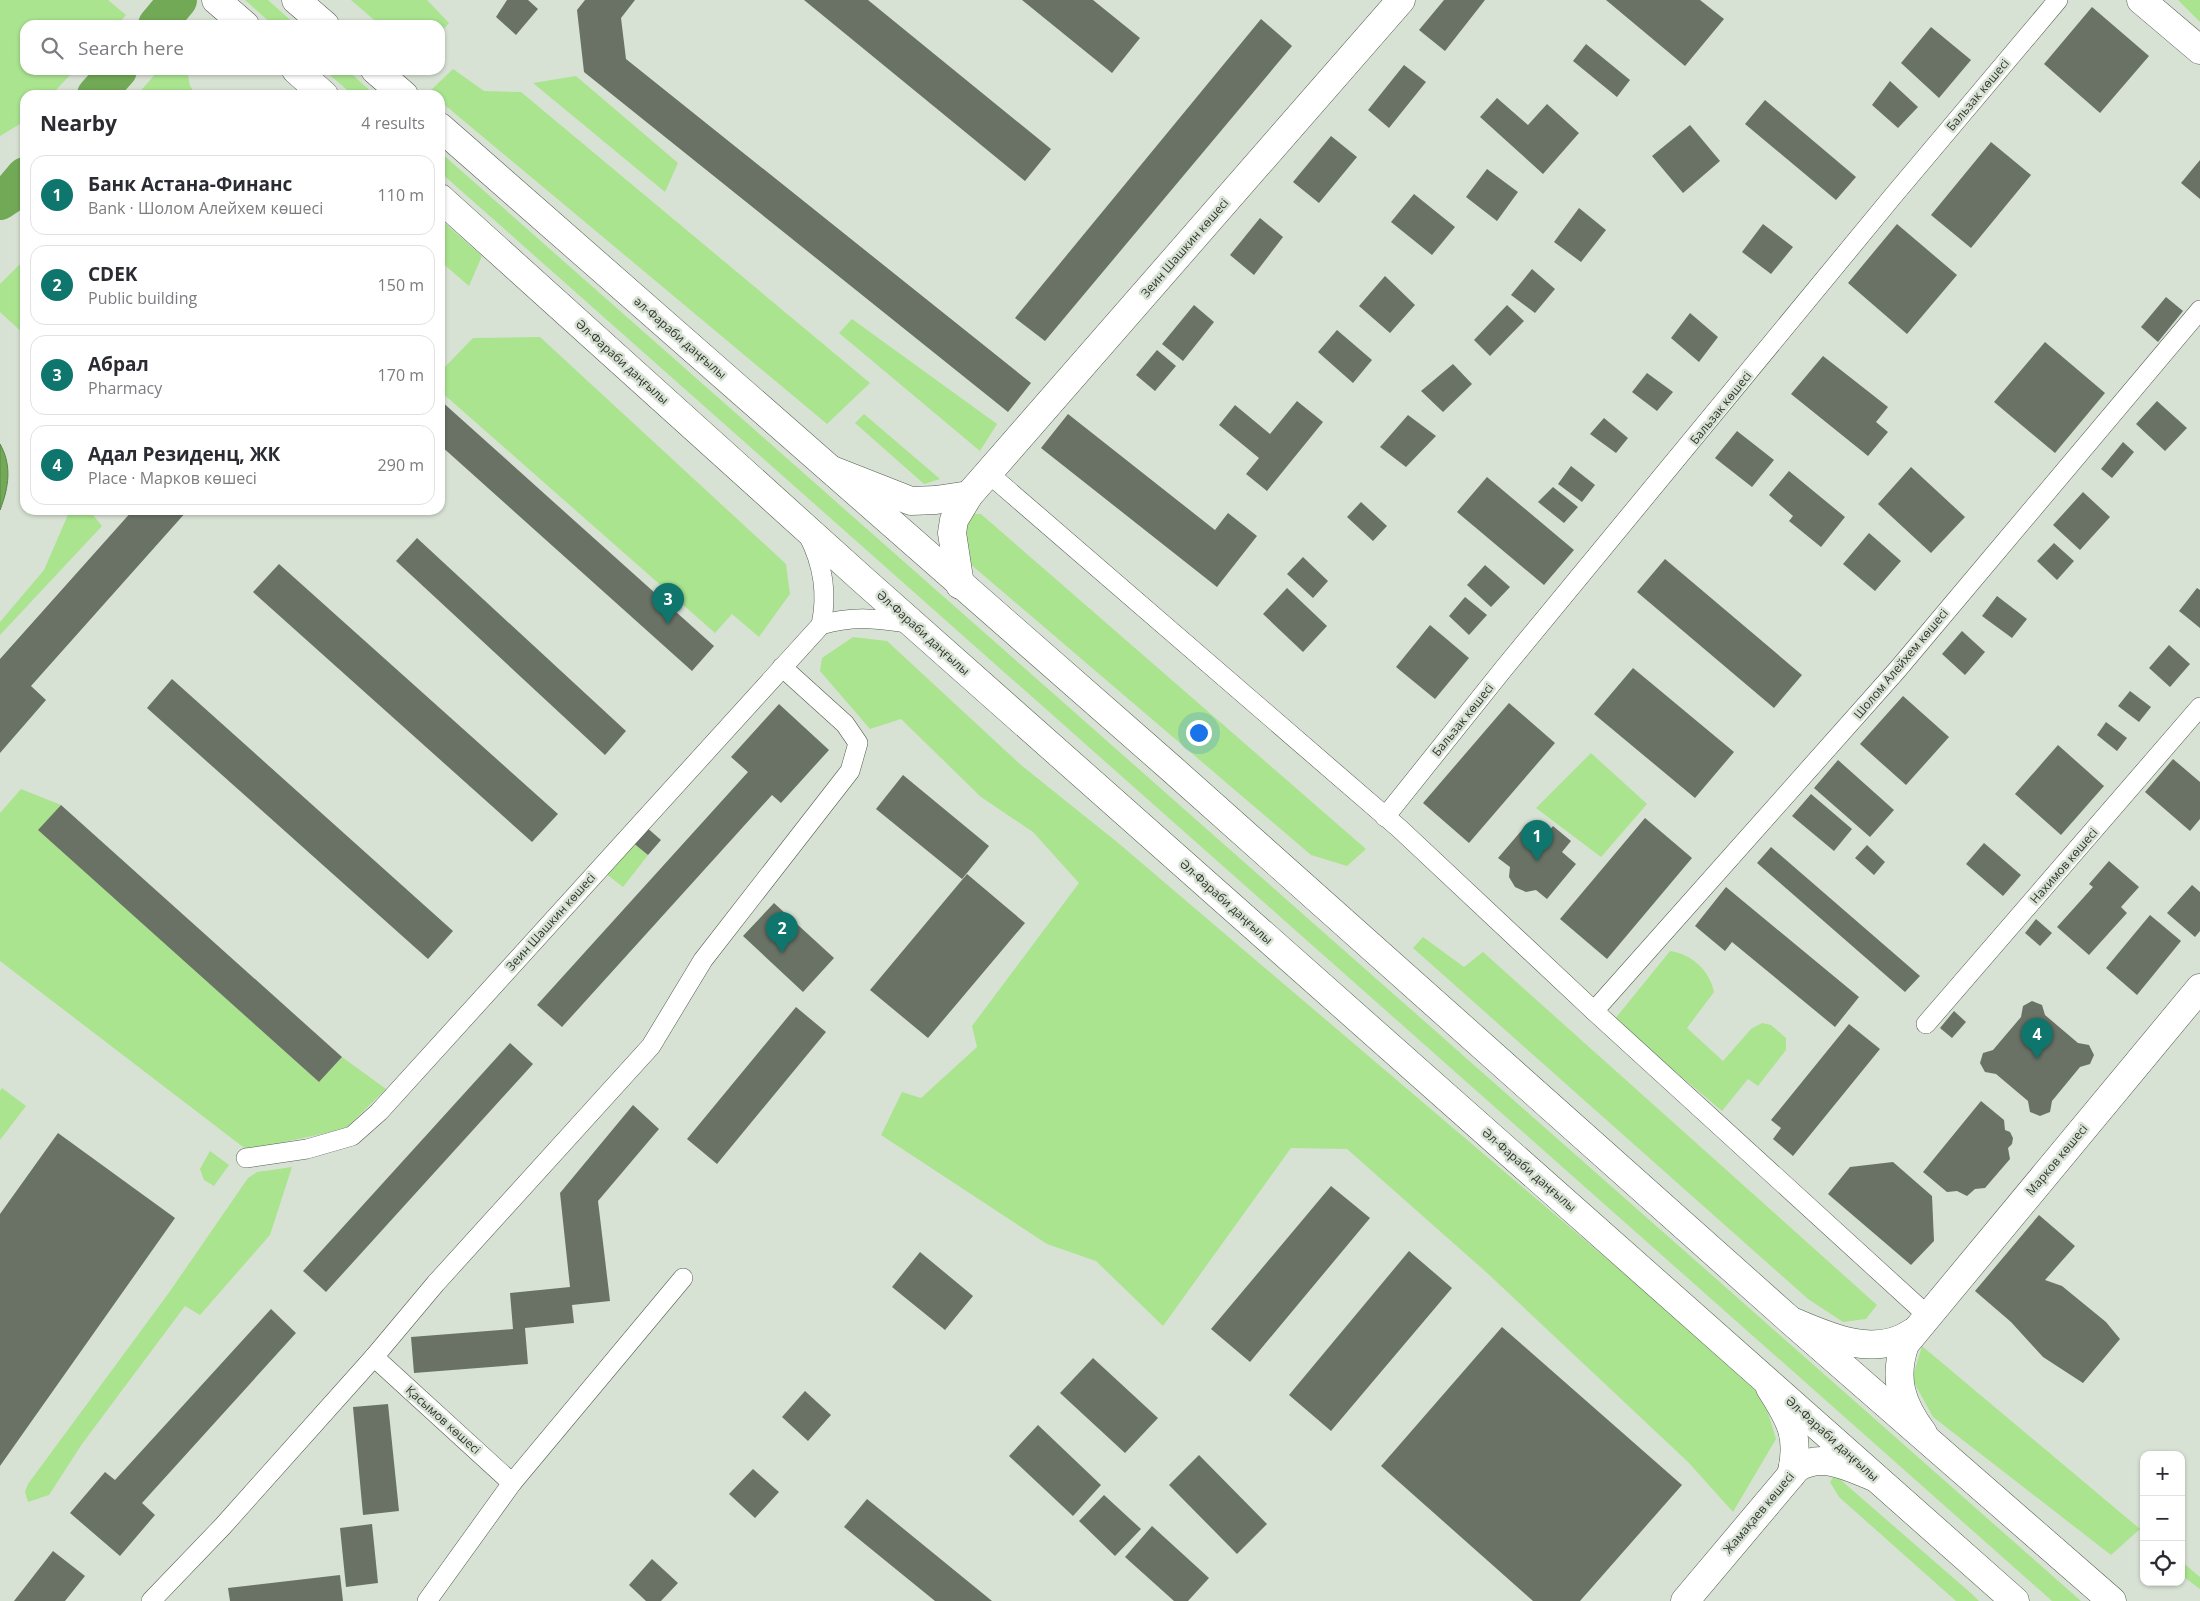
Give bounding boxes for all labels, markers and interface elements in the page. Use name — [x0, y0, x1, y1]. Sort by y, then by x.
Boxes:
search box — [20, 20, 445, 75]
icon: search — [38, 34, 66, 62]
text: Search here — [78, 35, 184, 61]
street label: Бальзак көшесі — [1942, 55, 2013, 134]
text: Nearby — [40, 109, 117, 137]
text: 4 results — [361, 112, 425, 134]
text: Банк Астана-Финанс — [88, 171, 292, 197]
text: 1 — [52, 184, 62, 206]
text: 110 m — [378, 184, 424, 206]
street label: Зеин Шашкин көшесі — [1137, 195, 1232, 301]
text: Bank · Шолом Алейхем көшесі — [88, 197, 323, 219]
text: CDEK — [88, 261, 137, 287]
text: 2 — [52, 274, 62, 296]
text: 150 m — [378, 274, 424, 296]
text: Public building — [88, 287, 197, 309]
street label: әл-Фараби даңғылы — [630, 293, 730, 383]
street label: Әл-Фараби даңғылы — [572, 315, 672, 408]
text: Абрал — [88, 351, 149, 377]
text: 3 — [52, 364, 62, 386]
text: 170 m — [378, 364, 424, 386]
street label: Бальзак көшесі — [1686, 368, 1755, 448]
text: Pharmacy — [88, 377, 162, 399]
text: Адал Резиденц, ЖК — [88, 441, 280, 467]
text: 4 — [52, 454, 62, 476]
text: 290 m — [378, 454, 424, 476]
text: Place · Марков көшесі — [88, 467, 257, 489]
pin: 3 — [652, 583, 684, 624]
street label: Әл-Фараби даңғылы — [873, 586, 973, 679]
street label: Шолом Алейхем көшесі — [1849, 605, 1952, 722]
street label: Бальзак көшесі — [1428, 680, 1497, 760]
your location — [1186, 720, 1212, 746]
pin: 1 — [1521, 820, 1553, 861]
street label: Нахимов көшесі — [2026, 824, 2101, 907]
street label: Әл-Фараби даңғылы — [1176, 855, 1276, 948]
street label: Зеин Шашкин көшесі — [502, 869, 599, 974]
pin: 2 — [766, 912, 798, 953]
pin: 4 — [2021, 1018, 2053, 1059]
street label: Марков көшесі — [2022, 1121, 2091, 1199]
street label: Әл-Фараби даңғылы — [1479, 1124, 1580, 1215]
street label: Қасымов көшесі — [402, 1381, 484, 1458]
street label: Әл-Фараби даңғылы — [1782, 1392, 1882, 1485]
map controls — [2140, 1451, 2185, 1586]
button: + — [2140, 1451, 2185, 1496]
street label: Жамақаев көшесі — [1719, 1468, 1798, 1557]
button: − — [2140, 1496, 2185, 1541]
button: locate — [2140, 1541, 2185, 1586]

